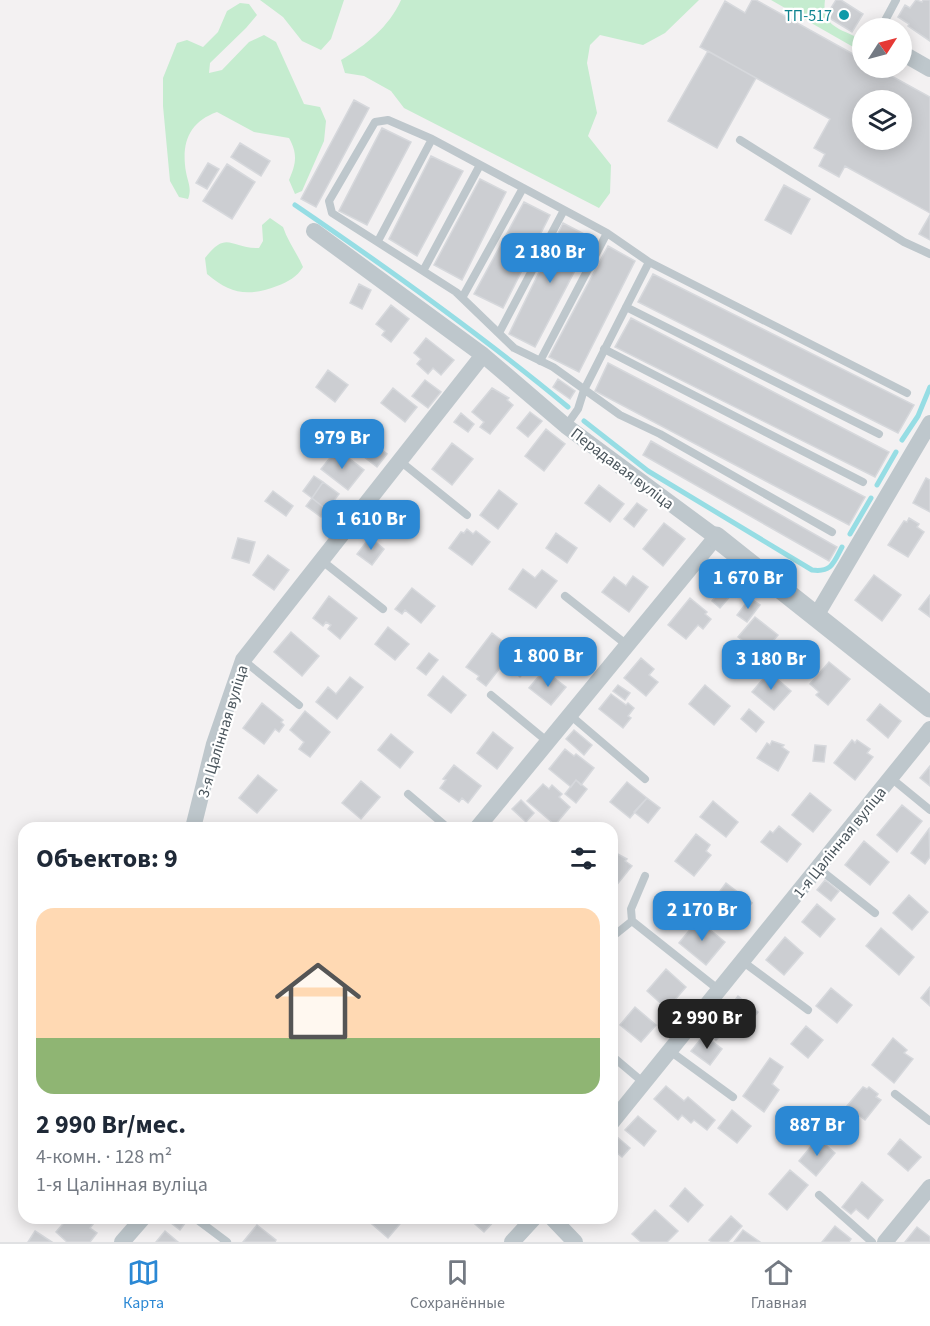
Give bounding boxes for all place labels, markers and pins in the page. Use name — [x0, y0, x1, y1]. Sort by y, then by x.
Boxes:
place label: ТП-517 — [784, 5, 832, 27]
marker: ТП-517 — [837, 8, 851, 22]
pin: 2 180 Br — [488, 233, 612, 284]
pin: 979 Br — [293, 419, 391, 470]
pin: 1 610 Br — [309, 500, 433, 551]
pin: 1 670 Br — [686, 559, 810, 610]
pin: 1 800 Br — [486, 637, 610, 688]
pin: 3 180 Br — [709, 640, 833, 691]
pin: 2 170 Br — [640, 891, 764, 942]
pin: 2 990 Br — [645, 999, 769, 1050]
pin: 887 Br — [768, 1106, 866, 1157]

